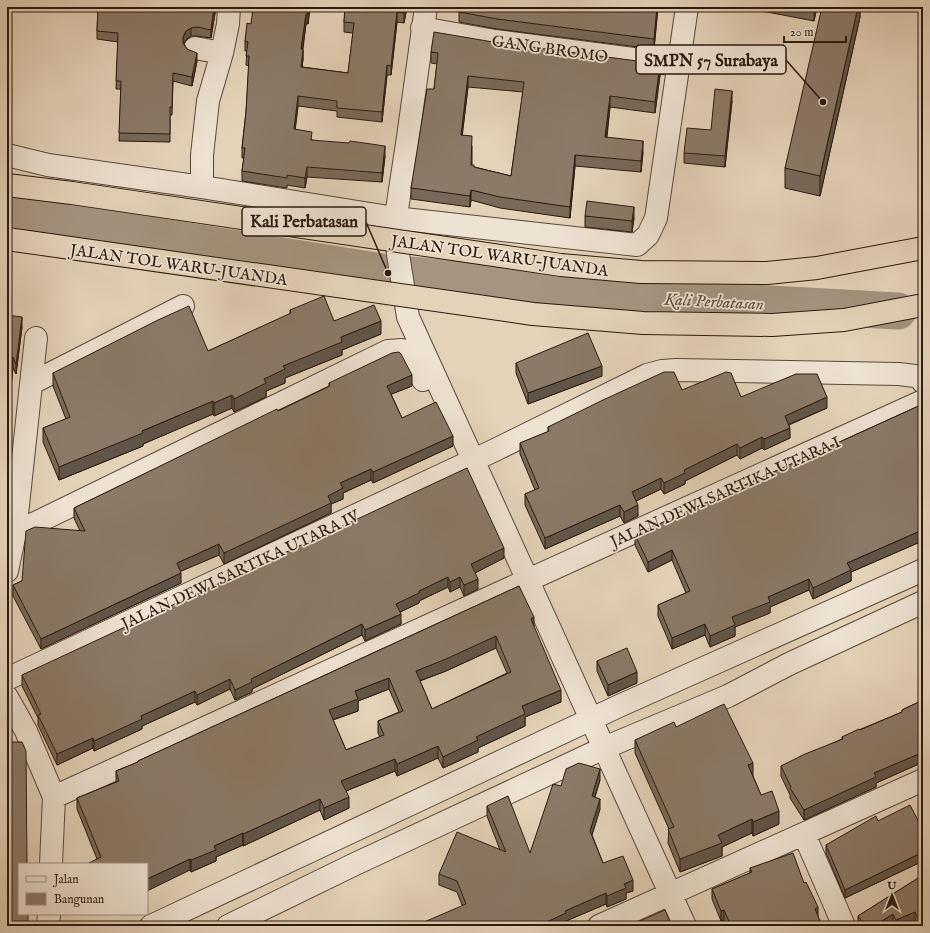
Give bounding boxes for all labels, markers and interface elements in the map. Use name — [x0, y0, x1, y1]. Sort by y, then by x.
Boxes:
scale bar — [784, 18, 846, 44]
text: 20 m — [790, 25, 813, 40]
street label: GANG BROMO — [490, 32, 609, 68]
callout: SMPN 57 Surabaya — [636, 45, 786, 74]
text: SMPN 57 Surabaya — [644, 51, 779, 72]
callout: Kali Perbatasan — [242, 207, 366, 236]
text: Kali Perbatasan — [250, 212, 358, 233]
street label: JALAN TOL WARU–JUANDA — [388, 232, 611, 282]
street label: JALAN TOL WARU–JUANDA — [67, 241, 290, 291]
water label: Kali Perbatasan — [663, 289, 764, 316]
street label: JALAN DEWI SARTIKA UTARA I — [606, 433, 844, 554]
street label: JALAN DEWI SARTIKA UTARA IV — [117, 506, 364, 636]
legend — [18, 863, 148, 915]
text: Jalan — [52, 872, 79, 888]
north arrow — [872, 875, 912, 915]
text: U — [886, 879, 897, 893]
text: Bangunan — [54, 892, 105, 907]

